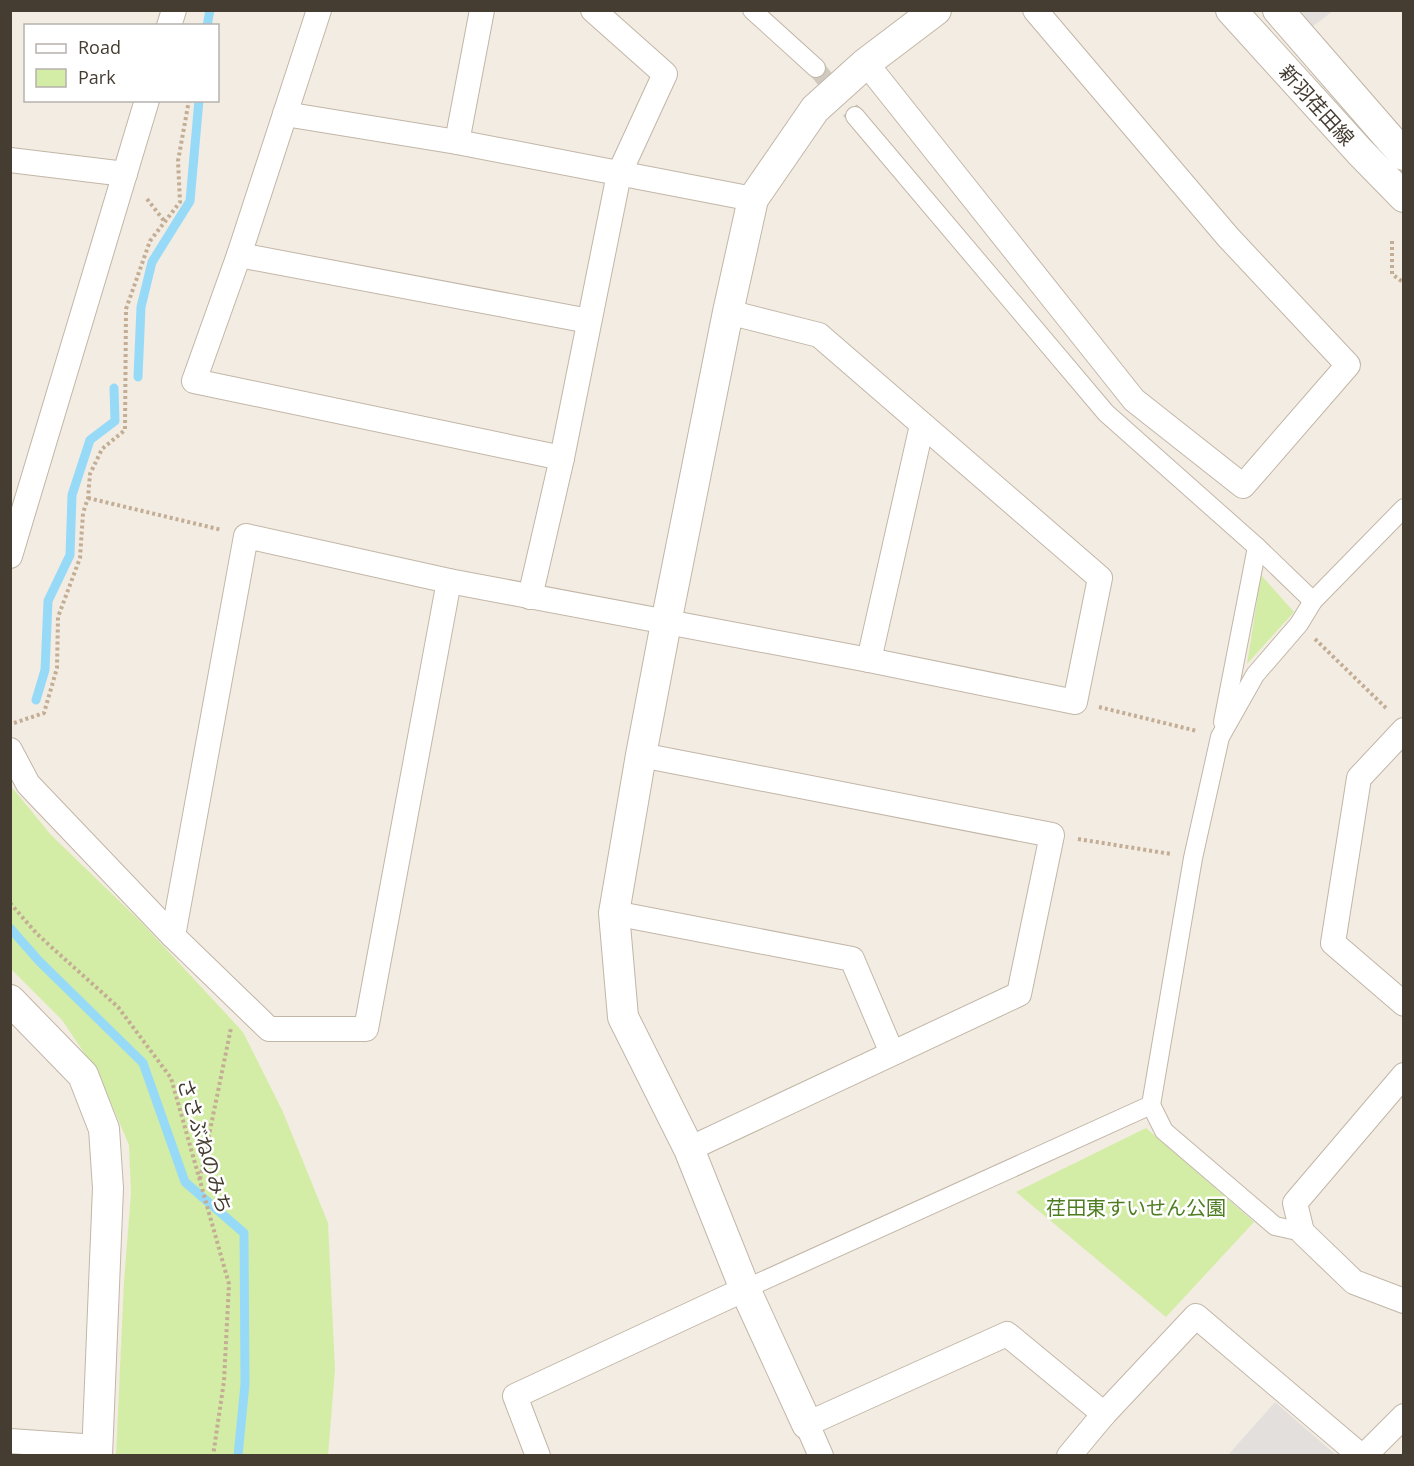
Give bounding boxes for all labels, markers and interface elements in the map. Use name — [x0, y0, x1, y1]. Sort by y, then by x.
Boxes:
legend — [24, 24, 219, 102]
text: Road — [78, 35, 121, 59]
street label: 新羽荏田線 — [1274, 59, 1360, 151]
text: Park — [78, 65, 116, 89]
street label: ささぶねのみち — [172, 1075, 238, 1217]
park label: 荏田東すいせん公園 — [1046, 1194, 1226, 1221]

